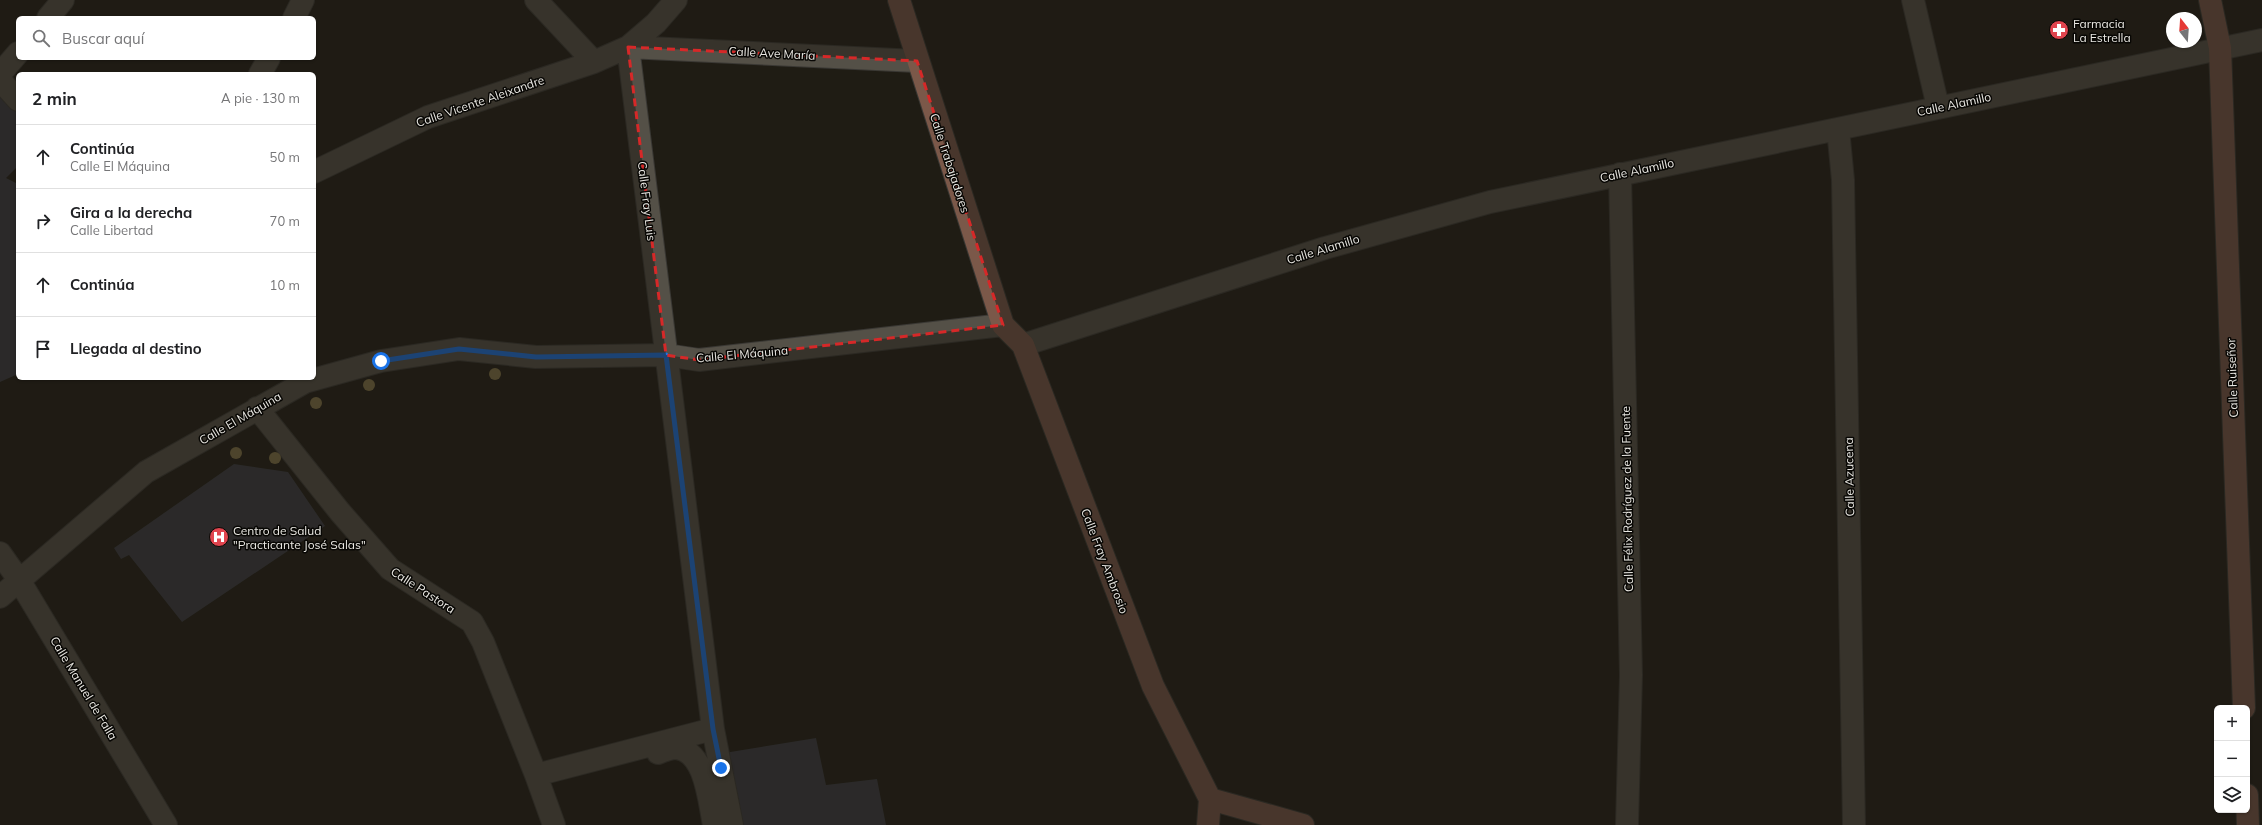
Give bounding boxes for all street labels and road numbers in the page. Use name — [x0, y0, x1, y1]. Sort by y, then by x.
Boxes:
street label: Calle Ave María — [728, 43, 816, 63]
street label: Calle Vicente Aleixandre — [414, 72, 546, 130]
street label: Calle Alamillo — [1916, 89, 1993, 119]
street label: Calle Trabajadores — [927, 111, 973, 215]
street label: Calle Alamillo — [1599, 155, 1676, 185]
street label: Calle Fray Luis — [635, 160, 659, 242]
street label: Calle Alamillo — [1285, 231, 1361, 267]
street label: Calle Ruiseñor — [2223, 337, 2241, 418]
street label: Calle El Máquina — [695, 343, 789, 365]
street label: Calle El Máquina — [196, 388, 284, 448]
street label: Calle Félix Rodríguez de la Fuente — [1618, 406, 1636, 592]
street label: Calle Azucena — [1841, 437, 1857, 517]
street label: Calle Fray Ambrosio — [1078, 506, 1132, 616]
street label: Calle Pastora — [388, 564, 458, 616]
street label: Calle Manuel de Falla — [47, 634, 121, 742]

